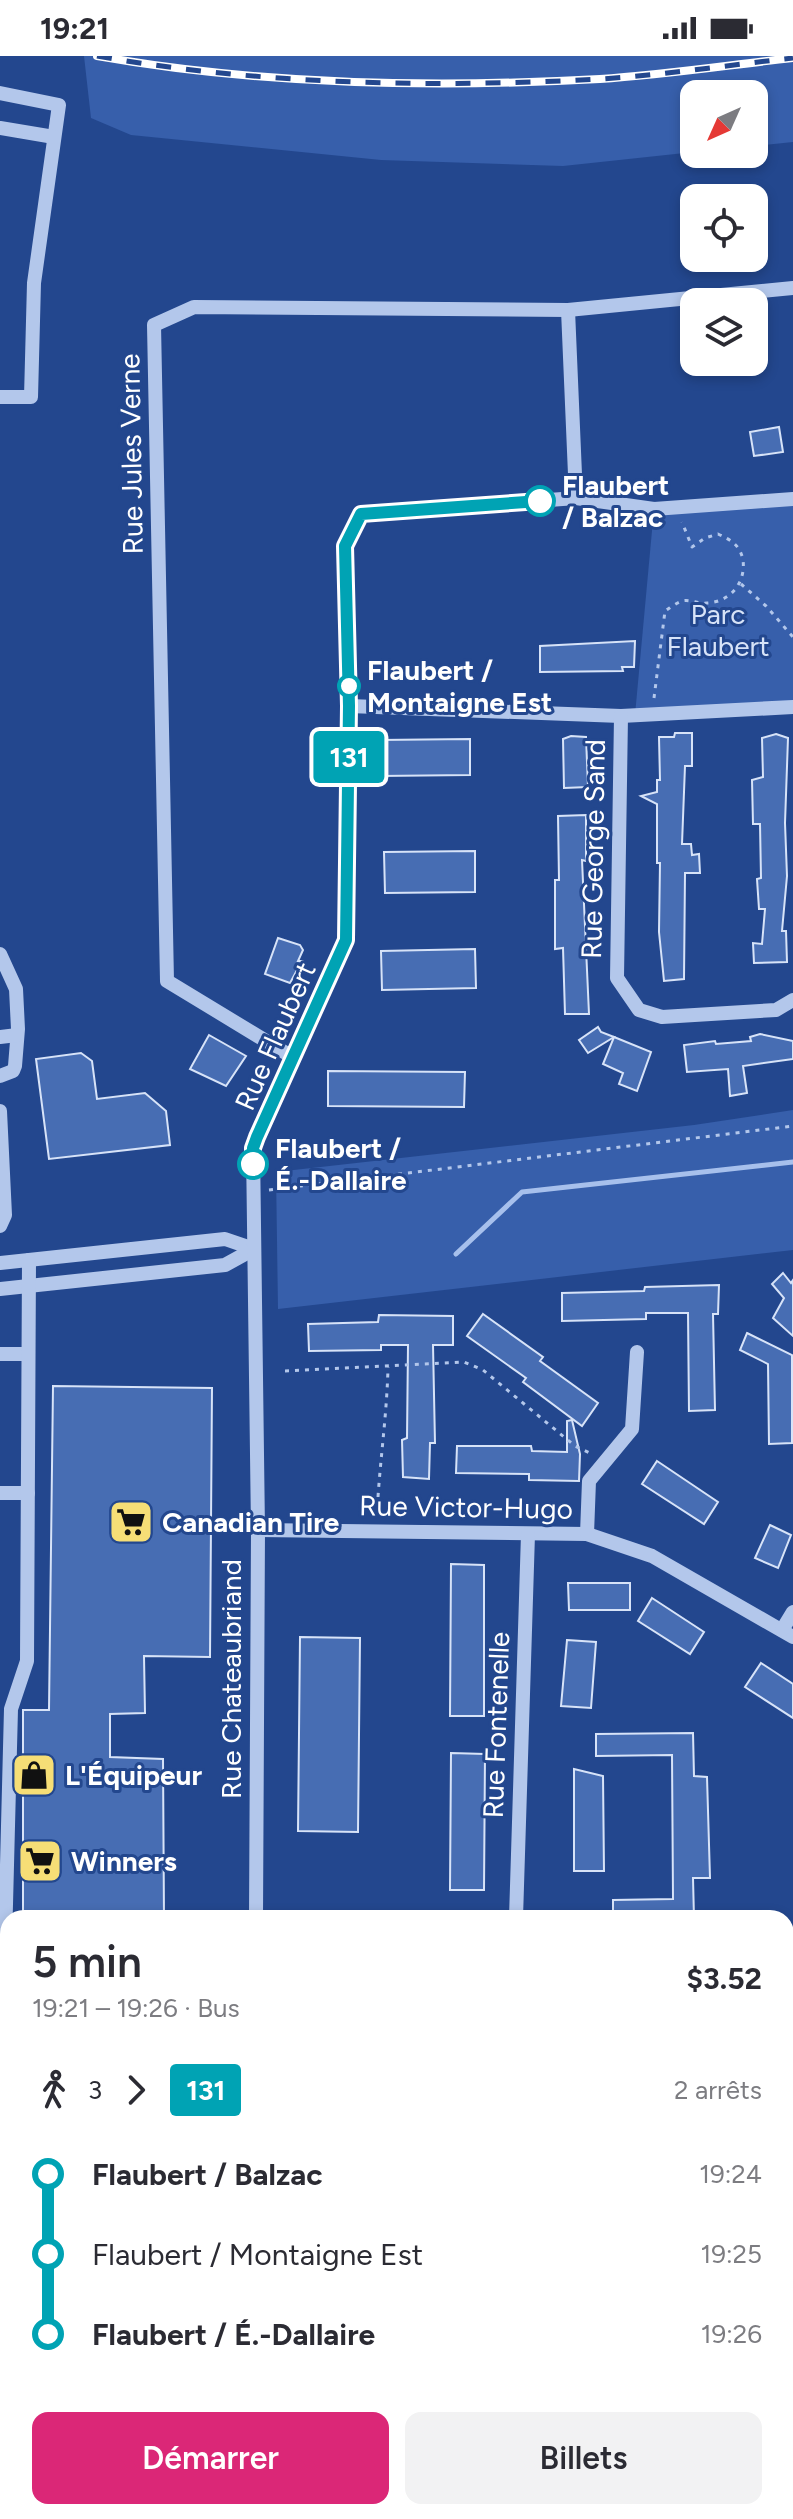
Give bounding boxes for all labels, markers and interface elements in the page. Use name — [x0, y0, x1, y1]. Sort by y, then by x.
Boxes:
text: 19:21 — [40, 10, 109, 47]
north arrow — [680, 80, 768, 168]
map controls — [680, 80, 768, 376]
button: locate — [680, 184, 768, 272]
button: layers — [680, 288, 768, 376]
street label: Rue Jules Verne — [112, 353, 150, 555]
place label: Flaubert / Balzac — [562, 468, 669, 534]
marker: Flaubert / Balzac — [525, 486, 555, 516]
park label: Parc Flaubert — [666, 597, 770, 663]
place label: Flaubert / Montaigne Est — [367, 653, 552, 719]
marker: Flaubert / Montaigne Est — [338, 675, 360, 697]
line badge: 131 — [303, 731, 395, 783]
street label: Rue George Sand — [574, 739, 612, 959]
text: 131 — [329, 740, 369, 774]
street label: Rue Flaubert — [227, 957, 323, 1115]
place label: Flaubert / É.-Dallaire — [275, 1131, 407, 1197]
marker: Flaubert / É.-Dallaire — [238, 1149, 268, 1179]
street label: Rue Victor-Hugo — [359, 1488, 573, 1526]
supermarket icon: Canadian Tire — [107, 1498, 155, 1546]
place label: Canadian Tire — [162, 1505, 339, 1539]
street label: Rue Chateaubriand — [214, 1559, 248, 1799]
street label: Rue Fontenelle — [476, 1631, 516, 1819]
shop icon: L'Équipeur — [10, 1751, 58, 1799]
place label: L'Équipeur — [65, 1758, 202, 1792]
supermarket icon: Winners — [16, 1837, 64, 1885]
place label: Winners — [71, 1844, 177, 1878]
text: 5 min — [32, 1935, 142, 1988]
text: $3.52 — [686, 1960, 762, 1997]
text: 19:21 – 19:26 · Bus — [32, 1992, 240, 2024]
icon: walk — [32, 2068, 76, 2112]
icon: forward — [114, 2068, 158, 2112]
text: 131 — [186, 2073, 225, 2107]
text: 3 — [88, 2074, 102, 2106]
text: 2 arrêts — [674, 2074, 762, 2106]
text: Flaubert / Balzac — [92, 2156, 323, 2193]
text: 19:24 — [699, 2158, 762, 2190]
text: Flaubert / Montaigne Est — [92, 2236, 423, 2273]
text: 19:25 — [700, 2238, 762, 2270]
text: Flaubert / É.-Dallaire — [92, 2316, 375, 2353]
text: 19:26 — [701, 2318, 762, 2350]
button: Démarrer — [32, 2412, 389, 2504]
button: Billets — [405, 2412, 762, 2504]

